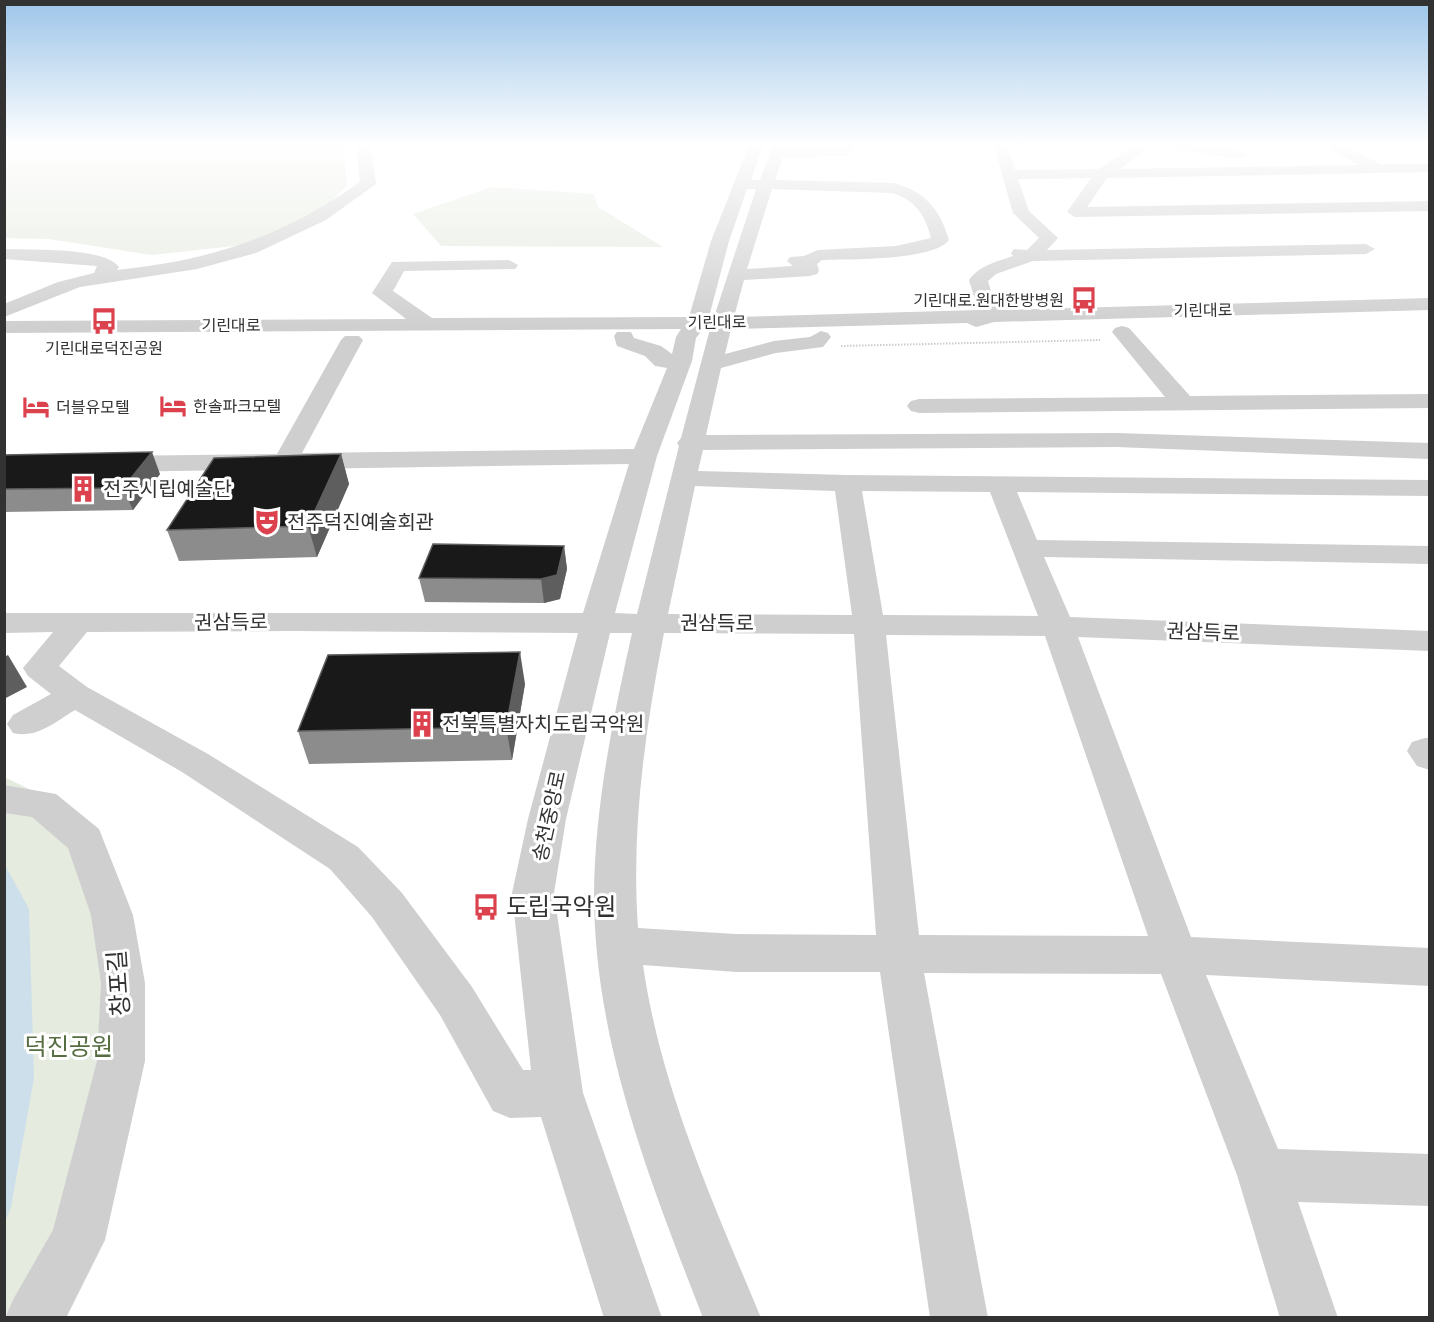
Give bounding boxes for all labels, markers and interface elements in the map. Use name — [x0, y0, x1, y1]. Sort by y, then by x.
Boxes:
bus stop icon: 기린대로.원대한방병원 — [1069, 285, 1099, 315]
place label: 기린대로.원대한방병원 — [913, 289, 1064, 311]
street label: 기린대로 — [1173, 298, 1233, 322]
bus stop icon: 기린대로덕진공원 — [89, 306, 119, 336]
street label: 기린대로 — [687, 310, 747, 334]
street label: 기린대로 — [202, 314, 261, 336]
place label: 기린대로덕진공원 — [45, 337, 163, 359]
hotel icon: 한솔파크모텔 — [158, 391, 188, 421]
hotel icon: 더블유모텔 — [21, 392, 51, 422]
place label: 한솔파크모텔 — [193, 395, 281, 417]
place label: 더블유모텔 — [56, 396, 130, 418]
building icon: 전주시립예술단 — [68, 474, 98, 504]
place label: 전주시립예술단 — [103, 475, 232, 502]
theatre icon: 전주덕진예술회관 — [252, 507, 282, 537]
place label: 전주덕진예술회관 — [287, 508, 434, 535]
street label: 권삼득로 — [194, 607, 268, 636]
street label: 권삼득로 — [680, 609, 754, 636]
street label: 권삼득로 — [1166, 617, 1240, 646]
building icon: 전북특별자치도립국악원 — [407, 709, 437, 739]
place label: 전북특별자치도립국악원 — [442, 710, 644, 737]
street label: 송천중앙로 — [526, 768, 571, 864]
place label: 도립국악원 — [506, 890, 616, 922]
bus stop icon: 도립국악원 — [471, 892, 501, 922]
street label: 창포길 — [100, 949, 136, 1017]
park label: 덕진공원 — [25, 1030, 113, 1062]

